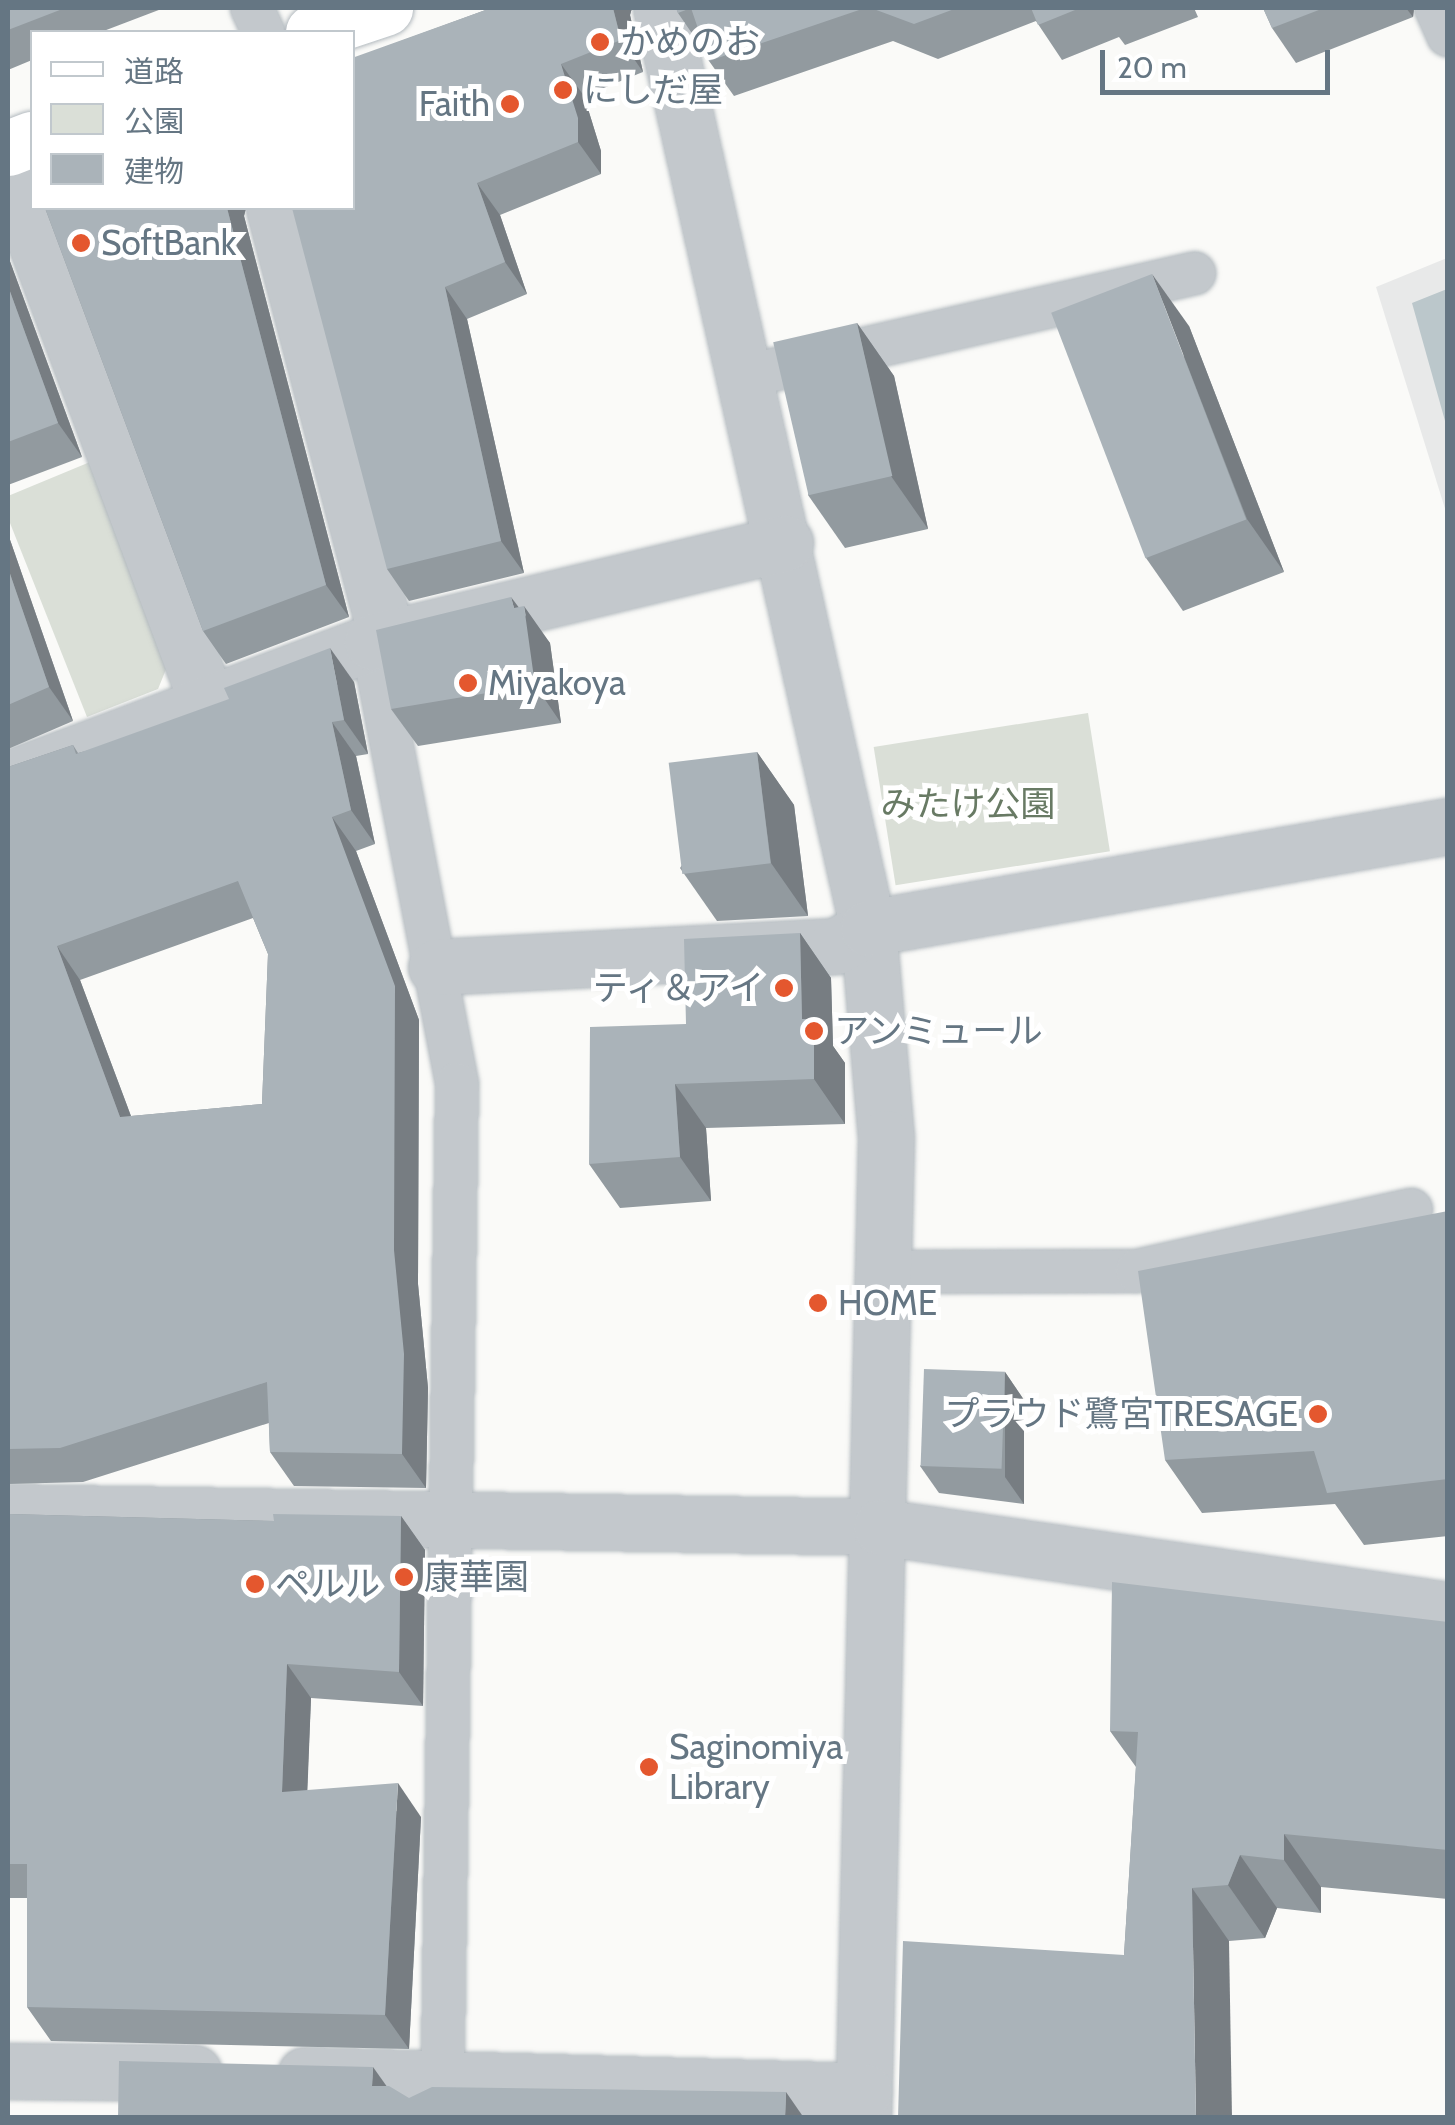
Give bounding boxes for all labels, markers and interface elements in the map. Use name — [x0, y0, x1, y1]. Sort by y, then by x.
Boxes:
place label: かめのお — [620, 21, 760, 63]
legend — [30, 30, 355, 210]
scale bar — [1105, 30, 1335, 92]
marker: かめのお — [589, 31, 611, 53]
text: 20 m — [1117, 49, 1187, 86]
text: 道路 — [124, 53, 184, 90]
place label: にしだ屋 — [583, 69, 723, 111]
marker: にしだ屋 — [552, 79, 574, 101]
place label: Faith — [419, 83, 490, 125]
marker: Faith — [499, 93, 521, 115]
text: 公園 — [124, 103, 184, 140]
text: 建物 — [124, 153, 184, 190]
place label: SoftBank — [101, 222, 237, 264]
marker: SoftBank — [70, 232, 92, 254]
place label: Miyakoya — [488, 662, 626, 704]
marker: Miyakoya — [457, 672, 479, 694]
park label: みたけ公園 — [881, 783, 1055, 825]
place label: ティ＆アイ — [589, 967, 764, 1009]
marker: ティ＆アイ — [773, 977, 795, 999]
place label: アンミュール — [834, 1010, 1044, 1052]
marker: アンミュール — [803, 1020, 825, 1042]
place label: HOME — [838, 1282, 937, 1324]
marker: HOME — [807, 1292, 829, 1314]
place label: プラウド鷺宮TRESAGE — [944, 1393, 1298, 1435]
marker: プラウド鷺宮TRESAGE — [1307, 1403, 1329, 1425]
place label: 康華園 — [424, 1556, 529, 1598]
place label: ペルル — [275, 1563, 380, 1605]
marker: 康華園 — [393, 1566, 415, 1588]
marker: ペルル — [244, 1573, 266, 1595]
place label: Saginomiya Library — [669, 1726, 843, 1808]
marker: Saginomiya Library — [638, 1756, 660, 1778]

